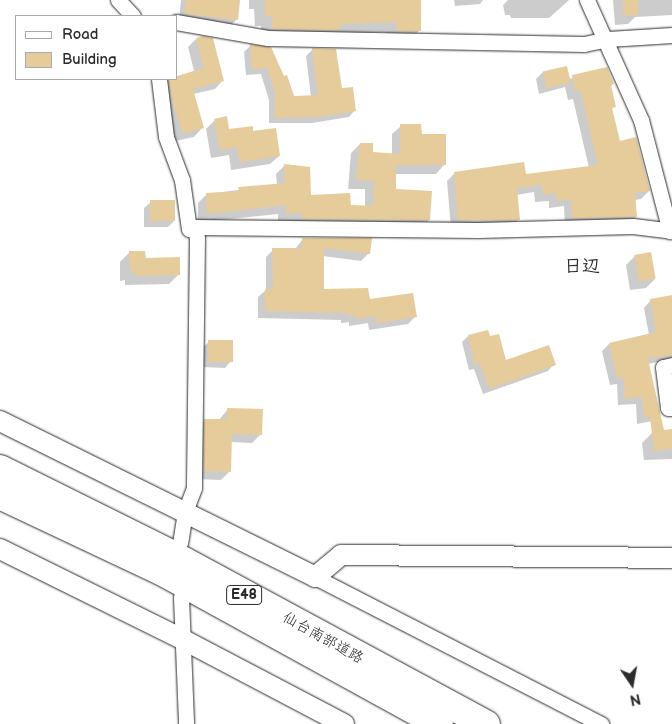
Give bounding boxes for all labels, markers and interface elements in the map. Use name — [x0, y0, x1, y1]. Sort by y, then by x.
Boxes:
legend — [15, 15, 178, 80]
text: Road — [62, 25, 98, 44]
text: Building — [62, 50, 117, 69]
district label: 日辺 — [564, 256, 600, 278]
road number: E48 — [225, 584, 263, 606]
street label: 仙台南部道路 — [279, 608, 367, 668]
north arrow — [607, 659, 657, 709]
text: N — [628, 690, 642, 709]

